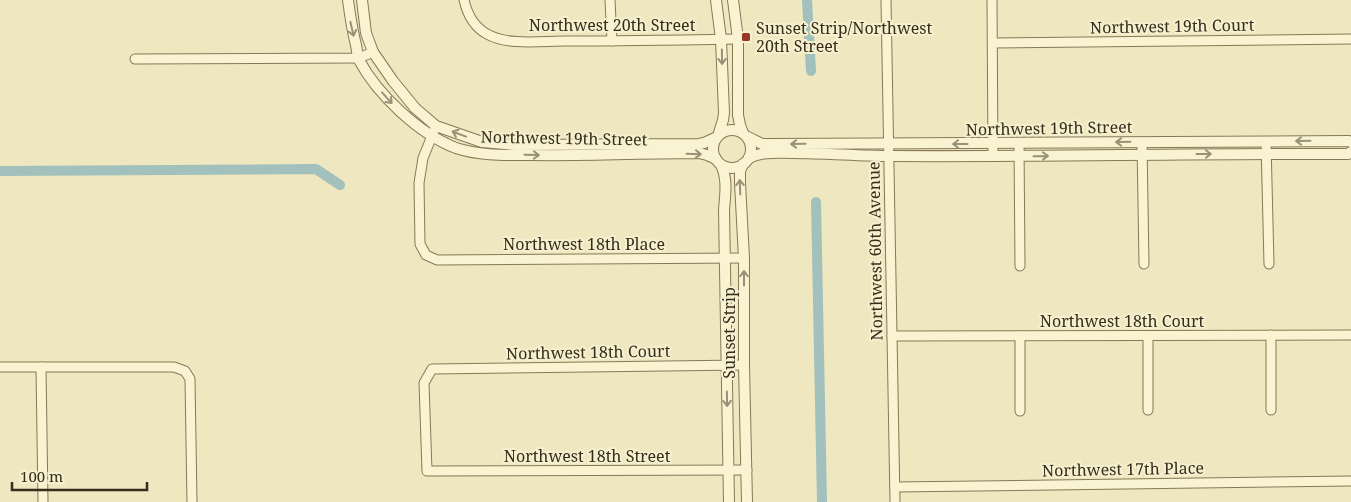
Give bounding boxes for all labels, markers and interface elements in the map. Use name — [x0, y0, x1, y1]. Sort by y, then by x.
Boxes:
street label: Northwest 20th Street — [529, 14, 696, 36]
street label: Northwest 19th Court — [1090, 14, 1255, 38]
place label: Sunset Strip/Northwest 20th Street — [756, 17, 933, 57]
one-way arrow — [348, 21, 357, 37]
marker: Sunset Strip/Northwest 20th Street — [740, 31, 752, 43]
one-way arrow — [717, 49, 726, 65]
one-way arrow — [381, 91, 393, 104]
street label: Northwest 19th Street — [966, 116, 1133, 140]
street label: Northwest 19th Street — [481, 126, 648, 150]
one-way arrow — [452, 129, 468, 138]
one-way arrow — [1295, 136, 1311, 146]
one-way arrow — [1115, 137, 1131, 147]
one-way arrow — [790, 139, 806, 149]
one-way arrow — [952, 139, 968, 149]
one-way arrow — [686, 149, 702, 158]
one-way arrow — [1196, 149, 1212, 159]
one-way arrow — [524, 150, 540, 160]
one-way arrow — [1033, 151, 1049, 161]
street label: Northwest 60th Avenue — [862, 161, 888, 341]
one-way arrow — [735, 180, 745, 196]
street label: Northwest 18th Place — [503, 233, 665, 255]
one-way arrow — [739, 271, 749, 287]
street label: Sunset Strip — [718, 287, 740, 379]
street label: Northwest 18th Court — [1040, 310, 1205, 332]
street label: Northwest 18th Court — [506, 340, 671, 364]
one-way arrow — [722, 390, 732, 407]
street label: Northwest 18th Street — [504, 445, 671, 467]
street label: Northwest 17th Place — [1042, 457, 1204, 481]
scale bar — [12, 460, 148, 492]
text: 100 m — [20, 466, 63, 486]

